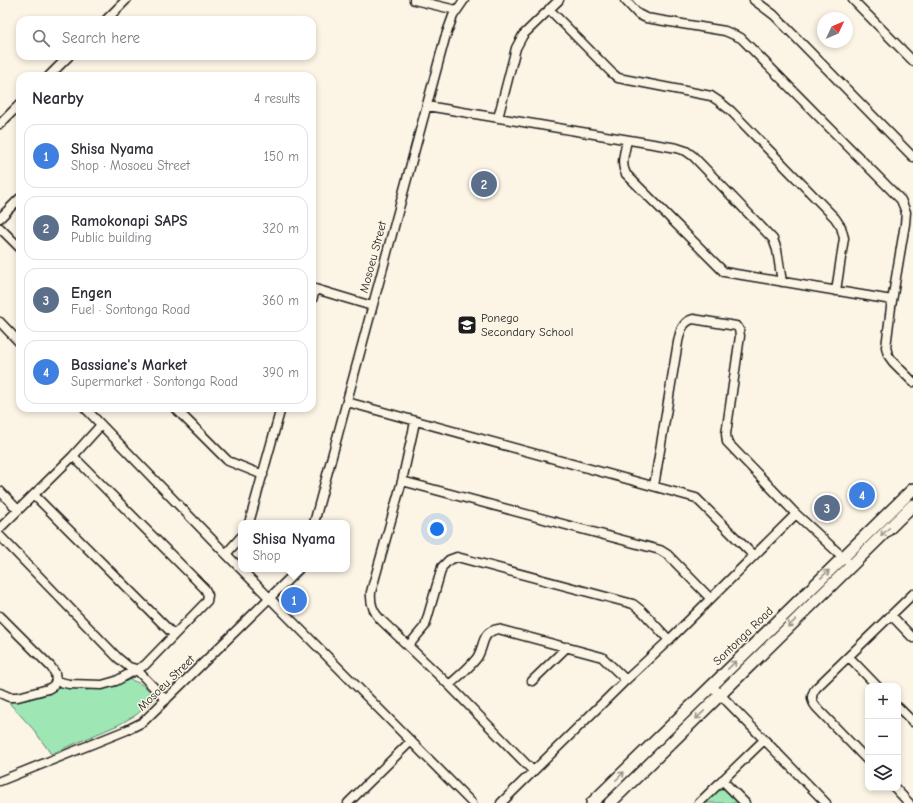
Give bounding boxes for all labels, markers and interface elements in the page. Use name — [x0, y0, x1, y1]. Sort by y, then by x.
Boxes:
north arrow — [817, 12, 853, 48]
search box — [16, 16, 316, 60]
icon: search — [30, 27, 52, 49]
text: Search here — [62, 29, 140, 47]
text: Nearby — [32, 89, 83, 108]
text: 4 results — [254, 91, 300, 106]
text: Shisa Nyama — [71, 140, 154, 158]
text: 1 — [43, 149, 49, 164]
text: 150 m — [264, 149, 299, 164]
text: Shop · Mosoeu Street — [71, 158, 190, 173]
pin: 2 — [471, 169, 497, 199]
text: Ramokonapi SAPS — [71, 212, 187, 230]
street label: Mosoeu Street — [357, 219, 389, 294]
text: 2 — [43, 221, 49, 236]
text: 320 m — [263, 221, 299, 236]
text: Public building — [71, 230, 152, 245]
text: Engen — [71, 284, 112, 302]
text: 3 — [43, 293, 49, 308]
text: 360 m — [262, 293, 299, 308]
text: Fuel · Sontonga Road — [71, 302, 190, 317]
place label: Ponego Secondary School — [481, 311, 573, 339]
school or university icon: Ponego Secondary School — [456, 314, 478, 336]
text: Bassiane's Market — [71, 356, 187, 374]
text: 4 — [43, 365, 49, 380]
text: 390 m — [263, 365, 299, 380]
text: Supermarket · Sontonga Road — [71, 374, 238, 389]
pin: 4 — [849, 480, 875, 510]
pin: 3 — [814, 493, 840, 523]
your location — [427, 519, 447, 539]
popup — [238, 520, 350, 572]
one-way arrow — [880, 527, 890, 537]
text: Shisa Nyama — [253, 530, 335, 548]
text: Shop — [253, 548, 281, 563]
one-way arrow — [820, 569, 830, 579]
pin: 1 — [281, 585, 307, 615]
street label: Sontonga Road — [710, 604, 776, 668]
one-way arrow — [787, 618, 797, 628]
street label: Mosoeu Street — [135, 652, 198, 714]
one-way arrow — [727, 660, 737, 670]
map controls — [865, 683, 901, 791]
button: + — [865, 683, 901, 719]
one-way arrow — [695, 710, 705, 720]
button: − — [865, 719, 901, 755]
button: layers — [865, 755, 901, 791]
one-way arrow — [615, 771, 625, 781]

